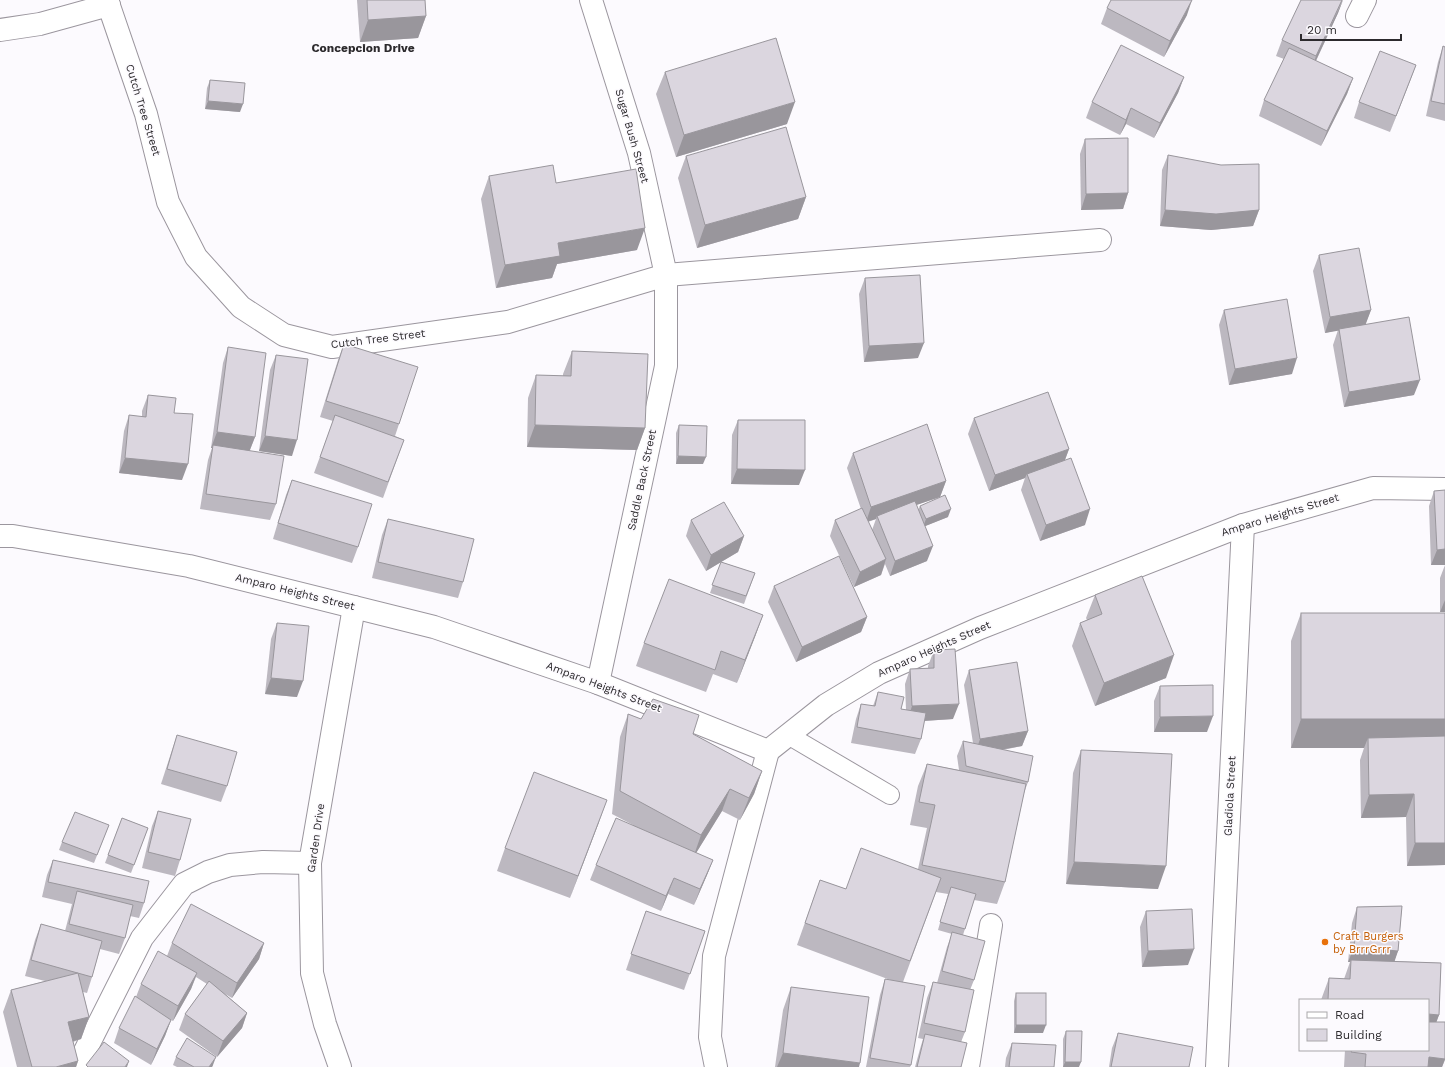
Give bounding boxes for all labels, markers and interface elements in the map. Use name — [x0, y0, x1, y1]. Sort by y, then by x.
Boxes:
scale bar — [1301, 16, 1401, 42]
text: 20 m — [1307, 23, 1337, 37]
district label: Concepcion Drive — [311, 41, 415, 55]
street label: Cutch Tree Street — [123, 63, 163, 158]
street label: Sugar Bush Street — [612, 87, 652, 185]
street label: Cutch Tree Street — [330, 327, 426, 351]
street label: Saddle Back Street — [625, 428, 659, 532]
street label: Amparo Heights Street — [1219, 491, 1341, 539]
street label: Amparo Heights Street — [234, 571, 356, 613]
street label: Amparo Heights Street — [875, 618, 993, 680]
street label: Amparo Heights Street — [544, 659, 664, 715]
street label: Gladiola Street — [1221, 755, 1239, 836]
street label: Garden Drive — [305, 803, 327, 873]
place label: Craft Burgers by BrrrGrrr — [1333, 930, 1404, 956]
marker: Craft Burgers by BrrrGrrr — [1320, 937, 1330, 947]
legend — [1299, 999, 1429, 1051]
text: Road — [1335, 1008, 1364, 1022]
text: Building — [1335, 1028, 1382, 1042]

